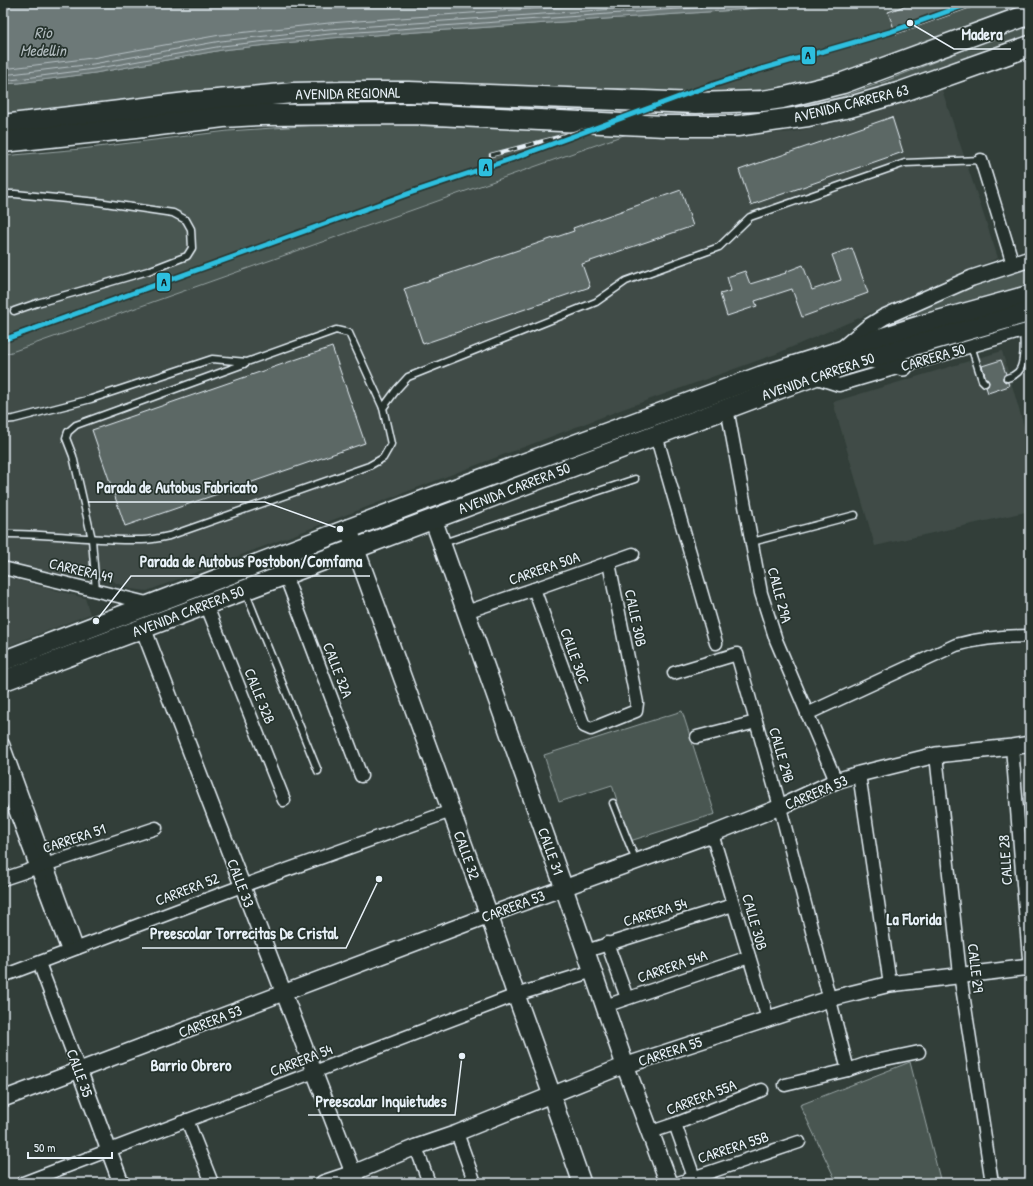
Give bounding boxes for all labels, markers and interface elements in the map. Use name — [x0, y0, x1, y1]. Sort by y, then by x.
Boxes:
water label: Rio Medellin — [20, 21, 68, 61]
callout: Madera — [954, 21, 1011, 49]
text: Madera — [962, 23, 1003, 45]
line badge: A — [801, 46, 816, 65]
text: A — [805, 48, 811, 62]
street label: AVENIDA CARRERA 63 — [791, 78, 911, 127]
street label: AVENIDA REGIONAL — [295, 82, 401, 104]
line badge: A — [478, 158, 493, 177]
text: A — [483, 160, 489, 174]
line badge: A — [156, 272, 171, 292]
text: A — [161, 275, 167, 289]
street label: CARRERA 50 — [898, 338, 968, 376]
street label: AVENIDA CARRERA 50 — [759, 347, 878, 405]
street label: AVENIDA CARRERA 50 — [455, 457, 573, 519]
callout: Parada de Autobus Fabricato — [88, 474, 265, 502]
text: Parada de Autobus Fabricato — [97, 476, 258, 498]
street label: CARRERA 50A — [506, 546, 583, 590]
callout: Parada de Autobus Postobon/Comfama — [131, 548, 370, 576]
text: Parada de Autobus Postobon/Comfama — [140, 550, 363, 572]
street label: CARRERA 49 — [47, 553, 115, 588]
street label: CALLE 29A — [763, 565, 798, 626]
street label: AVENIDA CARRERA 50 — [129, 580, 247, 642]
street label: CALLE 30B — [620, 588, 652, 648]
street label: CALLE 30C — [555, 625, 595, 687]
street label: CALLE 32A — [318, 639, 358, 701]
street label: CALLE 32B — [239, 665, 281, 727]
street label: CALLE 29B — [764, 725, 800, 785]
street label: CARRERA 53 — [781, 769, 851, 815]
street label: CARRERA 51 — [40, 818, 108, 858]
street label: CALLE 31 — [533, 824, 569, 878]
street label: CALLE 32 — [448, 828, 486, 882]
street label: CALLE 28 — [993, 834, 1017, 886]
street label: CALLE 33 — [222, 856, 260, 910]
street label: CARRERA 52 — [152, 867, 222, 911]
street label: CARRERA 53 — [478, 885, 548, 927]
street label: CALLE 30B — [737, 891, 773, 953]
street label: CARRERA 54 — [621, 892, 690, 932]
district label: La Florida — [887, 908, 942, 930]
callout: Preescolar Torrecitas De Cristal — [142, 920, 346, 948]
text: Preescolar Torrecitas De Cristal — [150, 922, 339, 944]
street label: CALLE 29 — [963, 942, 989, 994]
street label: CARRERA 54A — [634, 944, 710, 988]
street label: CARRERA 53 — [175, 999, 245, 1043]
street label: CARRERA 55 — [635, 1031, 705, 1071]
street label: CARRERA 54 — [267, 1038, 336, 1082]
street label: CALLE 35 — [62, 1046, 99, 1101]
district label: Barrio Obrero — [150, 1054, 232, 1076]
street label: CARRERA 55A — [663, 1074, 740, 1120]
callout: Preescolar Inquietudes — [308, 1087, 455, 1115]
text: Preescolar Inquietudes — [315, 1090, 447, 1113]
street label: CARRERA 55B — [695, 1126, 771, 1168]
scale bar — [28, 1134, 112, 1160]
text: 50 m — [34, 1139, 55, 1156]

